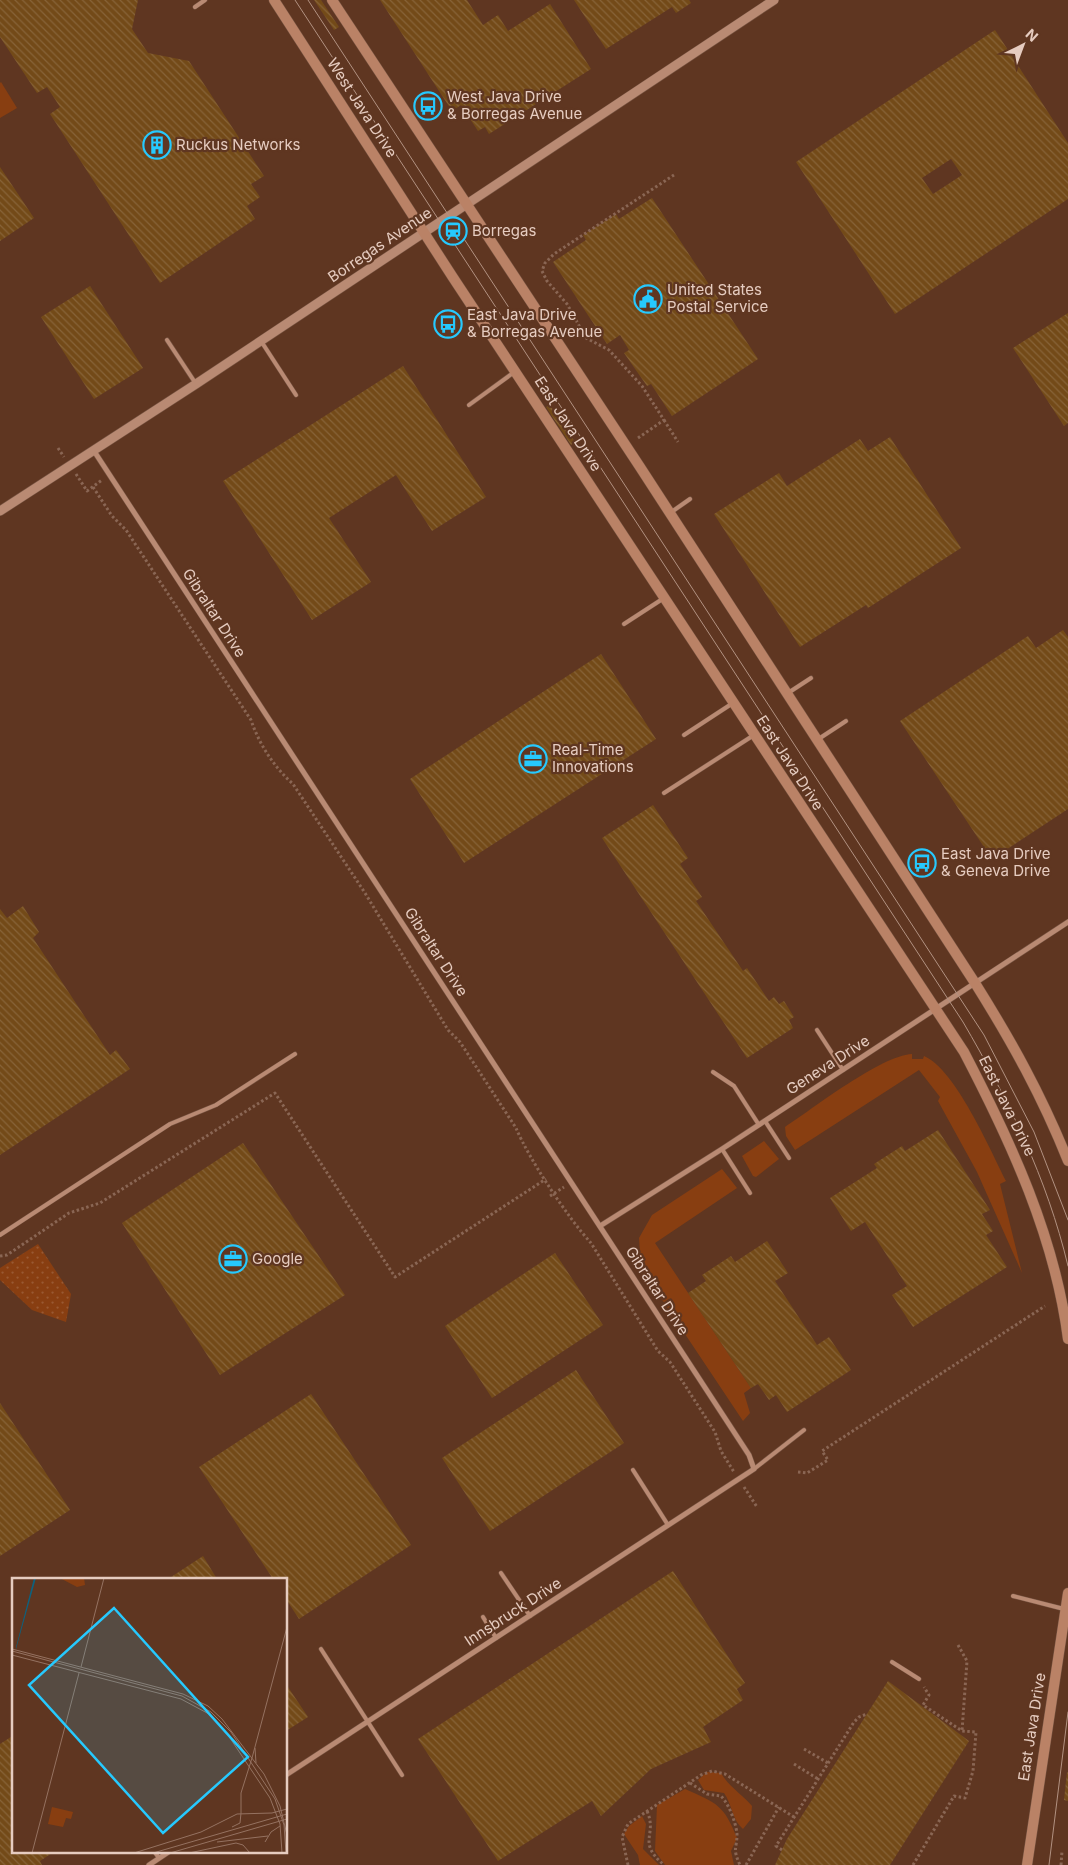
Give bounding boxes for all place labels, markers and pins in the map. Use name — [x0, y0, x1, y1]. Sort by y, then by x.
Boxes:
place label: West Java Drive & Borregas Avenue — [447, 87, 582, 123]
bus stop icon: West Java Drive & Borregas Avenue — [413, 91, 443, 121]
building icon: Ruckus Networks — [142, 130, 172, 160]
place label: Ruckus Networks — [176, 135, 301, 154]
station icon: Borregas — [438, 216, 468, 246]
place label: Borregas — [472, 221, 536, 240]
place label: United States Postal Service — [667, 280, 768, 316]
public building icon: United States Postal Service — [633, 284, 663, 314]
place label: East Java Drive & Borregas Avenue — [467, 305, 602, 341]
bus stop icon: East Java Drive & Borregas Avenue — [433, 309, 463, 339]
place label: Real-Time Innovations — [552, 740, 634, 776]
office icon: Real-Time Innovations — [518, 744, 548, 774]
place label: East Java Drive & Geneva Drive — [941, 844, 1050, 880]
bus stop icon: East Java Drive & Geneva Drive — [907, 848, 937, 878]
office icon: Google — [218, 1244, 248, 1274]
place label: Google — [252, 1249, 303, 1268]

